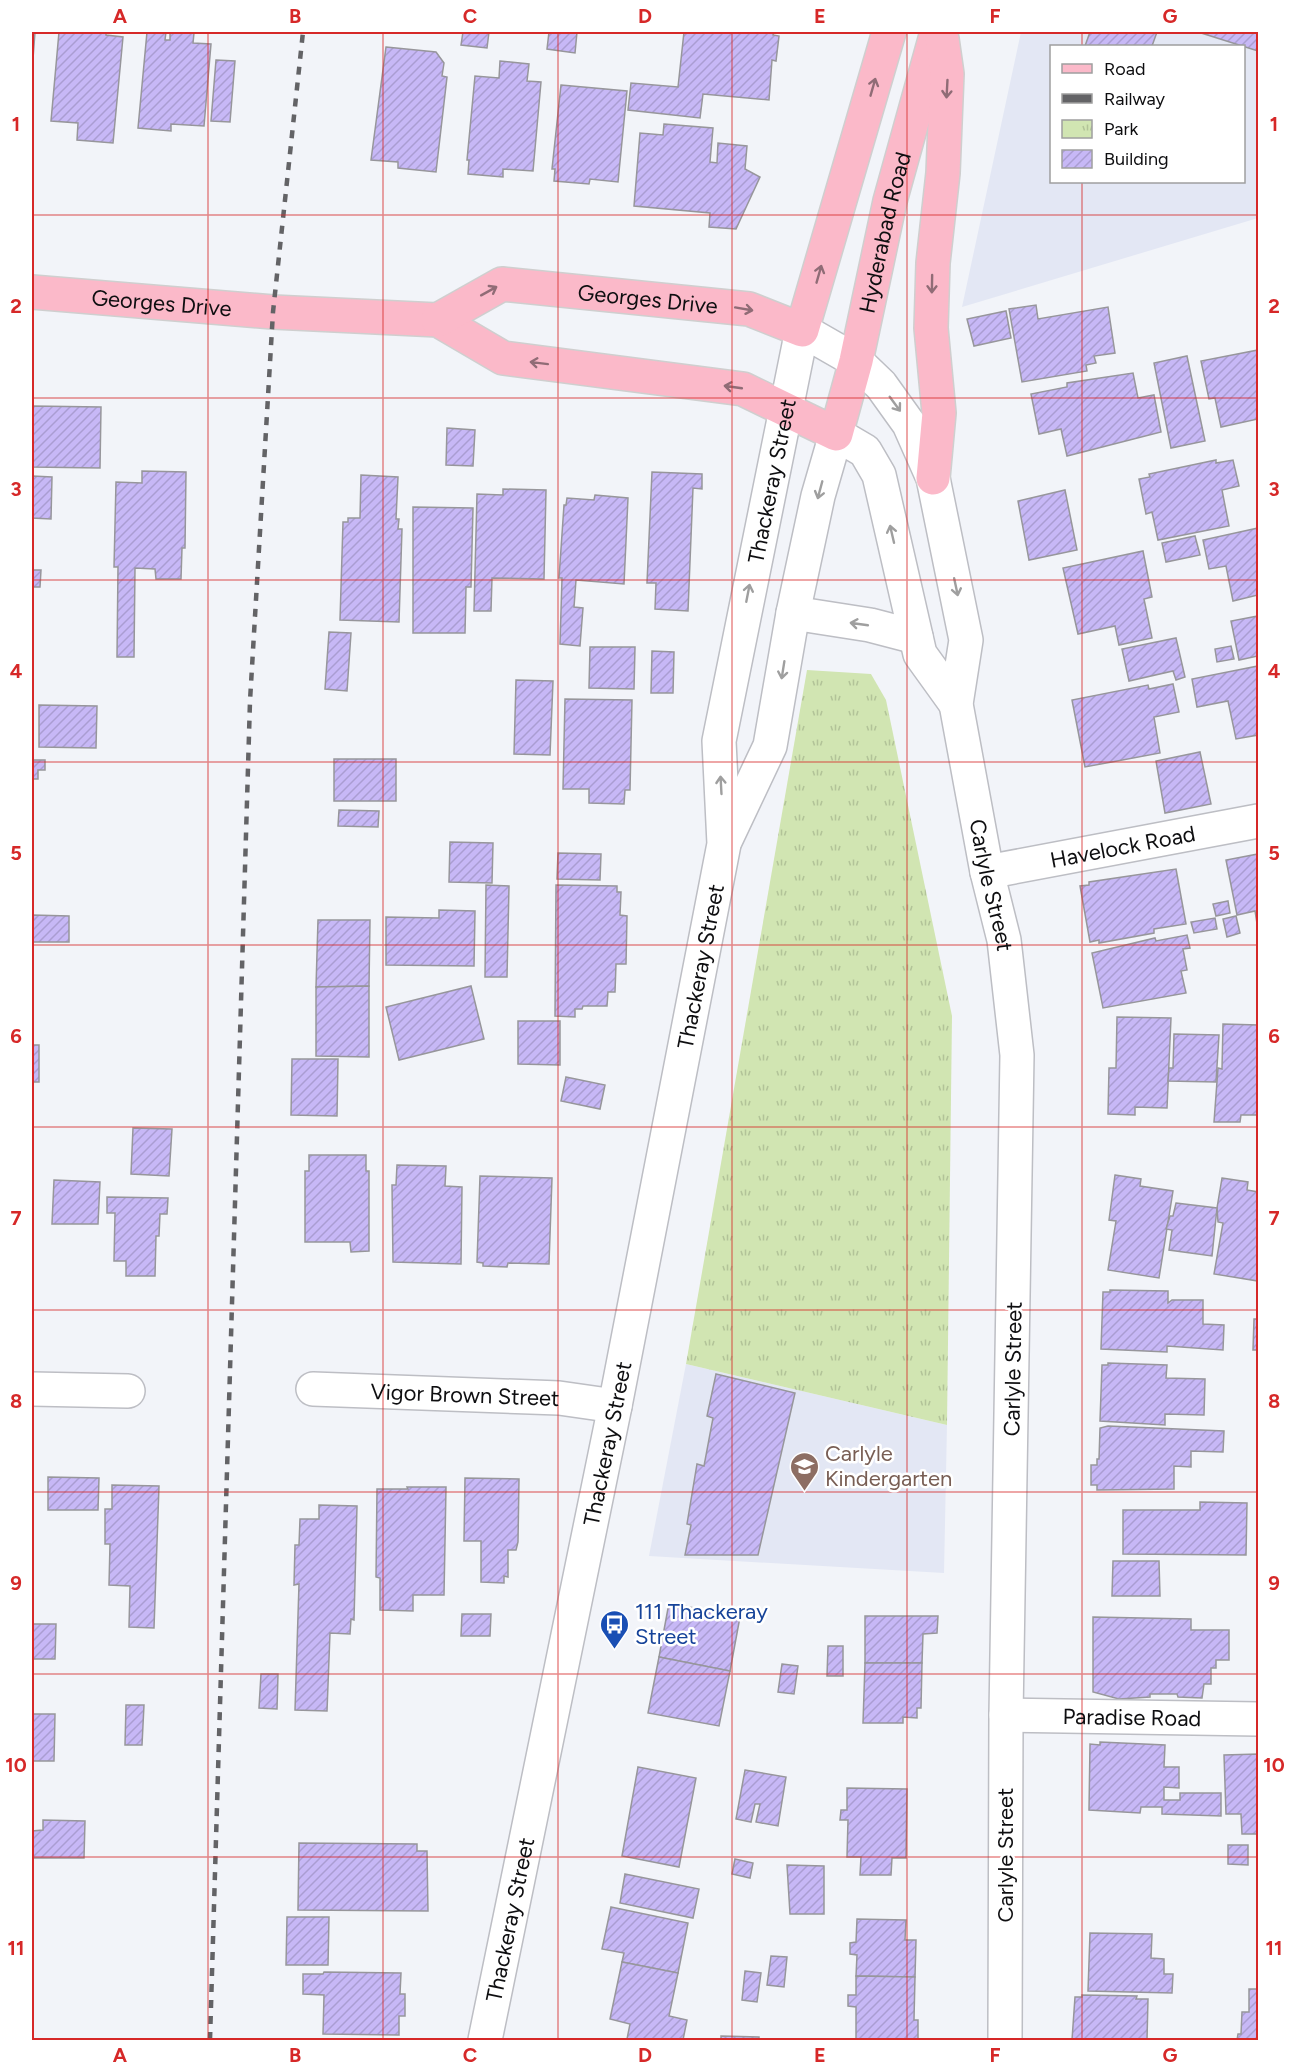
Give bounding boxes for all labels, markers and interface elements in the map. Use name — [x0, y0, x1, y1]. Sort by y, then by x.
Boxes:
text: A — [113, 4, 128, 28]
text: B — [289, 4, 301, 28]
text: C — [463, 4, 477, 28]
text: D — [638, 4, 652, 28]
text: E — [814, 4, 826, 28]
text: F — [989, 4, 1001, 28]
text: G — [1163, 4, 1178, 28]
legend — [1050, 45, 1245, 183]
text: Road — [1104, 58, 1145, 80]
one-way arrow — [868, 77, 879, 96]
one-way arrow — [941, 79, 952, 99]
text: Railway — [1104, 88, 1166, 110]
text: 1 — [12, 112, 20, 136]
text: 1 — [1270, 112, 1278, 136]
text: Park — [1104, 118, 1139, 140]
text: Building — [1104, 148, 1169, 170]
street label: Hyderabad Road — [853, 149, 917, 316]
one-way arrow — [814, 265, 825, 284]
one-way arrow — [927, 273, 938, 293]
street label: Georges Drive — [577, 278, 719, 319]
street label: Georges Drive — [90, 283, 233, 322]
one-way arrow — [480, 285, 497, 297]
text: 2 — [10, 294, 22, 318]
text: 2 — [1268, 294, 1280, 318]
one-way arrow — [734, 304, 753, 315]
one-way arrow — [530, 357, 550, 368]
one-way arrow — [723, 382, 743, 393]
street label: Thackeray Street — [742, 396, 801, 566]
one-way arrow — [889, 396, 901, 412]
text: 3 — [10, 477, 22, 501]
text: 3 — [1268, 477, 1280, 501]
one-way arrow — [814, 480, 826, 499]
one-way arrow — [886, 525, 898, 544]
one-way arrow — [950, 577, 962, 596]
one-way arrow — [743, 584, 754, 603]
one-way arrow — [850, 618, 870, 629]
text: 4 — [10, 659, 23, 683]
text: 4 — [1268, 659, 1281, 683]
one-way arrow — [777, 660, 788, 680]
one-way arrow — [716, 776, 727, 796]
street label: Carlyle Street — [964, 817, 1019, 953]
street label: Havelock Road — [1048, 820, 1197, 873]
text: 5 — [10, 841, 22, 865]
text: 5 — [1268, 841, 1280, 865]
street label: Thackeray Street — [671, 882, 729, 1051]
text: 6 — [10, 1024, 22, 1048]
text: 6 — [1268, 1024, 1280, 1048]
text: 7 — [10, 1206, 22, 1230]
text: 7 — [1268, 1206, 1280, 1230]
street label: Carlyle Street — [998, 1301, 1028, 1437]
street label: Thackeray Street — [577, 1359, 637, 1528]
street label: Vigor Brown Street — [370, 1378, 560, 1412]
text: 8 — [10, 1389, 22, 1413]
text: 8 — [1268, 1389, 1280, 1413]
place label: Carlyle Kindergarten — [825, 1440, 952, 1492]
school or university icon: Carlyle Kindergarten — [788, 1450, 820, 1492]
text: 9 — [10, 1571, 22, 1595]
text: 9 — [1268, 1571, 1280, 1595]
place label: 111 Thackeray Street — [635, 1598, 768, 1650]
bus stop icon: 111 Thackeray Street — [598, 1608, 630, 1650]
street label: Paradise Road — [1062, 1702, 1202, 1732]
text: 10 — [5, 1753, 27, 1777]
text: 10 — [1263, 1753, 1285, 1777]
street label: Carlyle Street — [992, 1788, 1019, 1922]
street label: Thackeray Street — [480, 1835, 540, 2004]
text: 11 — [8, 1936, 24, 1960]
text: 11 — [1266, 1936, 1282, 1960]
text: A — [113, 2043, 128, 2067]
text: B — [289, 2043, 301, 2067]
text: C — [463, 2043, 477, 2067]
text: D — [638, 2043, 652, 2067]
text: E — [814, 2043, 826, 2067]
text: F — [989, 2043, 1001, 2067]
text: G — [1163, 2043, 1178, 2067]

